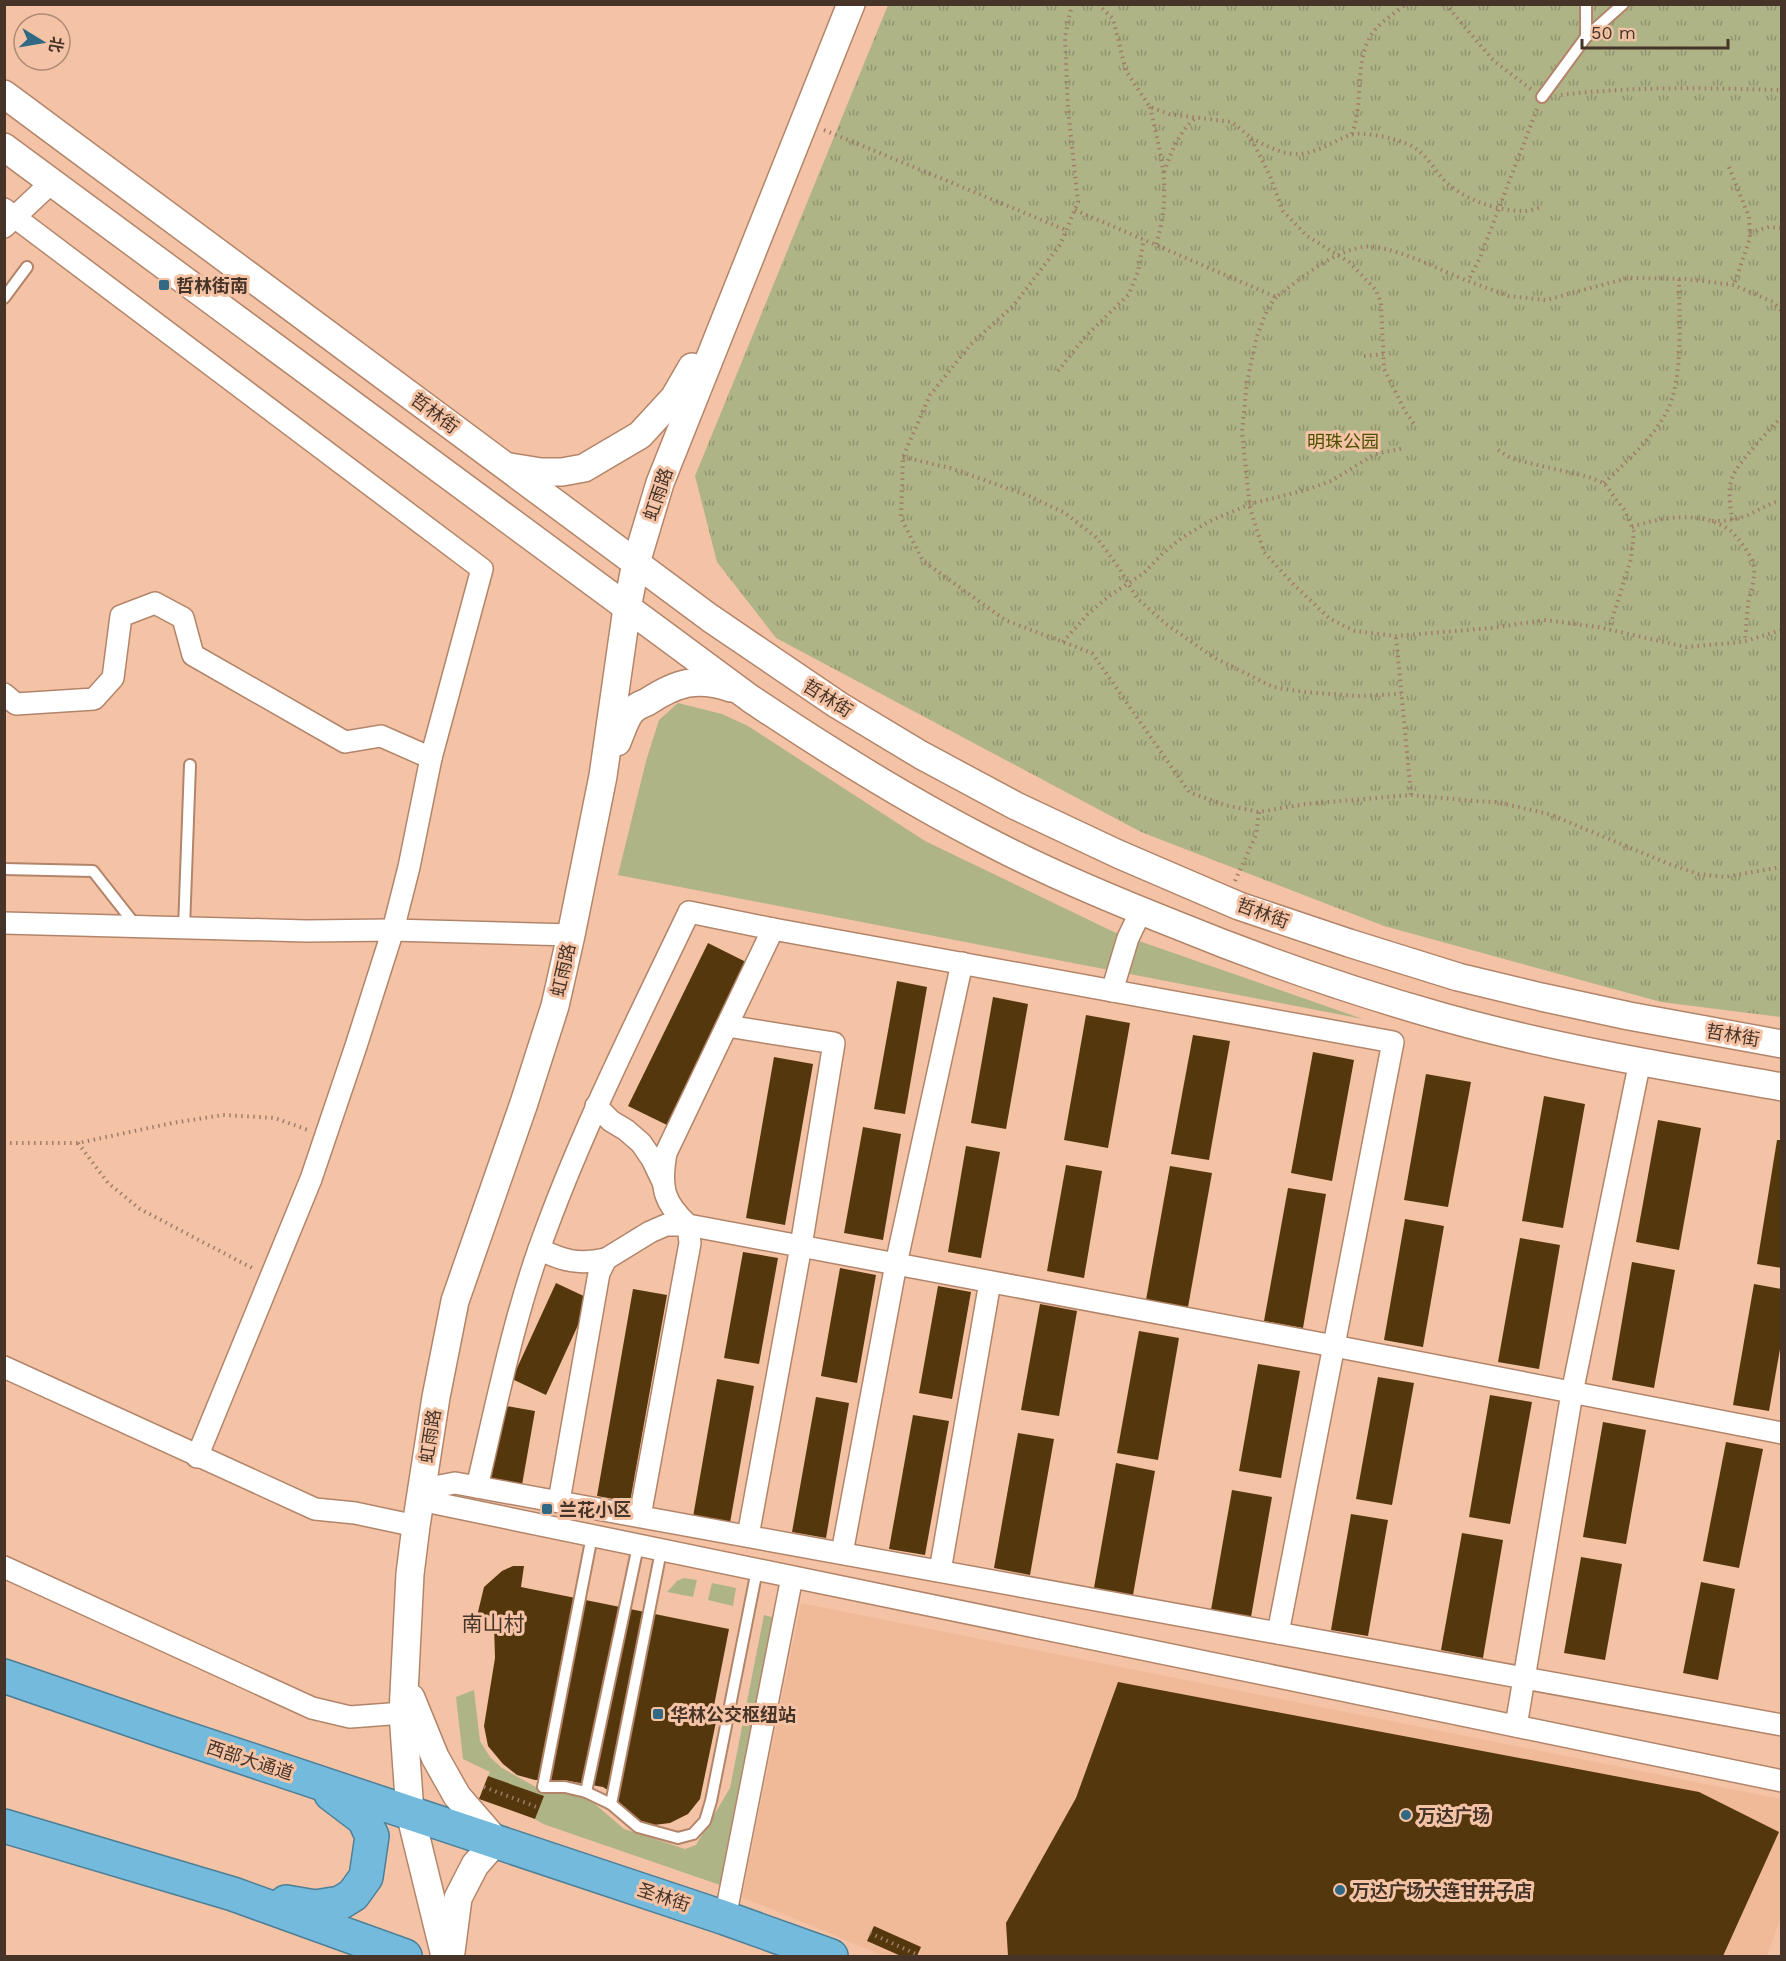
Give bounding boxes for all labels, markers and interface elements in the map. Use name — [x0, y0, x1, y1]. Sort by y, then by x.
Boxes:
north arrow — [12, 12, 72, 72]
scale bar — [1582, 12, 1728, 50]
text: 50 m — [1591, 22, 1636, 43]
text: 北 — [45, 35, 67, 54]
place label: 哲林街南 — [176, 275, 248, 296]
marker: 哲林街南 — [157, 278, 171, 292]
street label: 哲林街 — [407, 388, 463, 438]
park label: 明珠公园 — [1307, 431, 1379, 452]
street label: 虹雨路 — [639, 465, 677, 523]
street label: 哲林街 — [800, 675, 856, 721]
street label: 哲林街 — [1234, 894, 1292, 932]
street label: 虹雨路 — [547, 941, 579, 999]
street label: 哲林街 — [1705, 1020, 1761, 1050]
street label: 虹雨路 — [415, 1408, 445, 1464]
place label: 兰花小区 — [559, 1499, 631, 1520]
marker: 兰花小区 — [540, 1502, 554, 1516]
district label: 南山村 — [462, 1611, 525, 1636]
place label: 华林公交枢纽站 — [670, 1704, 796, 1725]
marker: 华林公交枢纽站 — [651, 1707, 665, 1721]
street label: 西部大通道 — [204, 1736, 296, 1784]
place label: 万达广场 — [1418, 1805, 1490, 1826]
marker: 万达广场 — [1399, 1808, 1413, 1822]
street label: 圣林街 — [635, 1879, 693, 1915]
place label: 万达广场大连甘井子店 — [1352, 1880, 1532, 1901]
marker: 万达广场大连甘井子店 — [1333, 1883, 1347, 1897]

